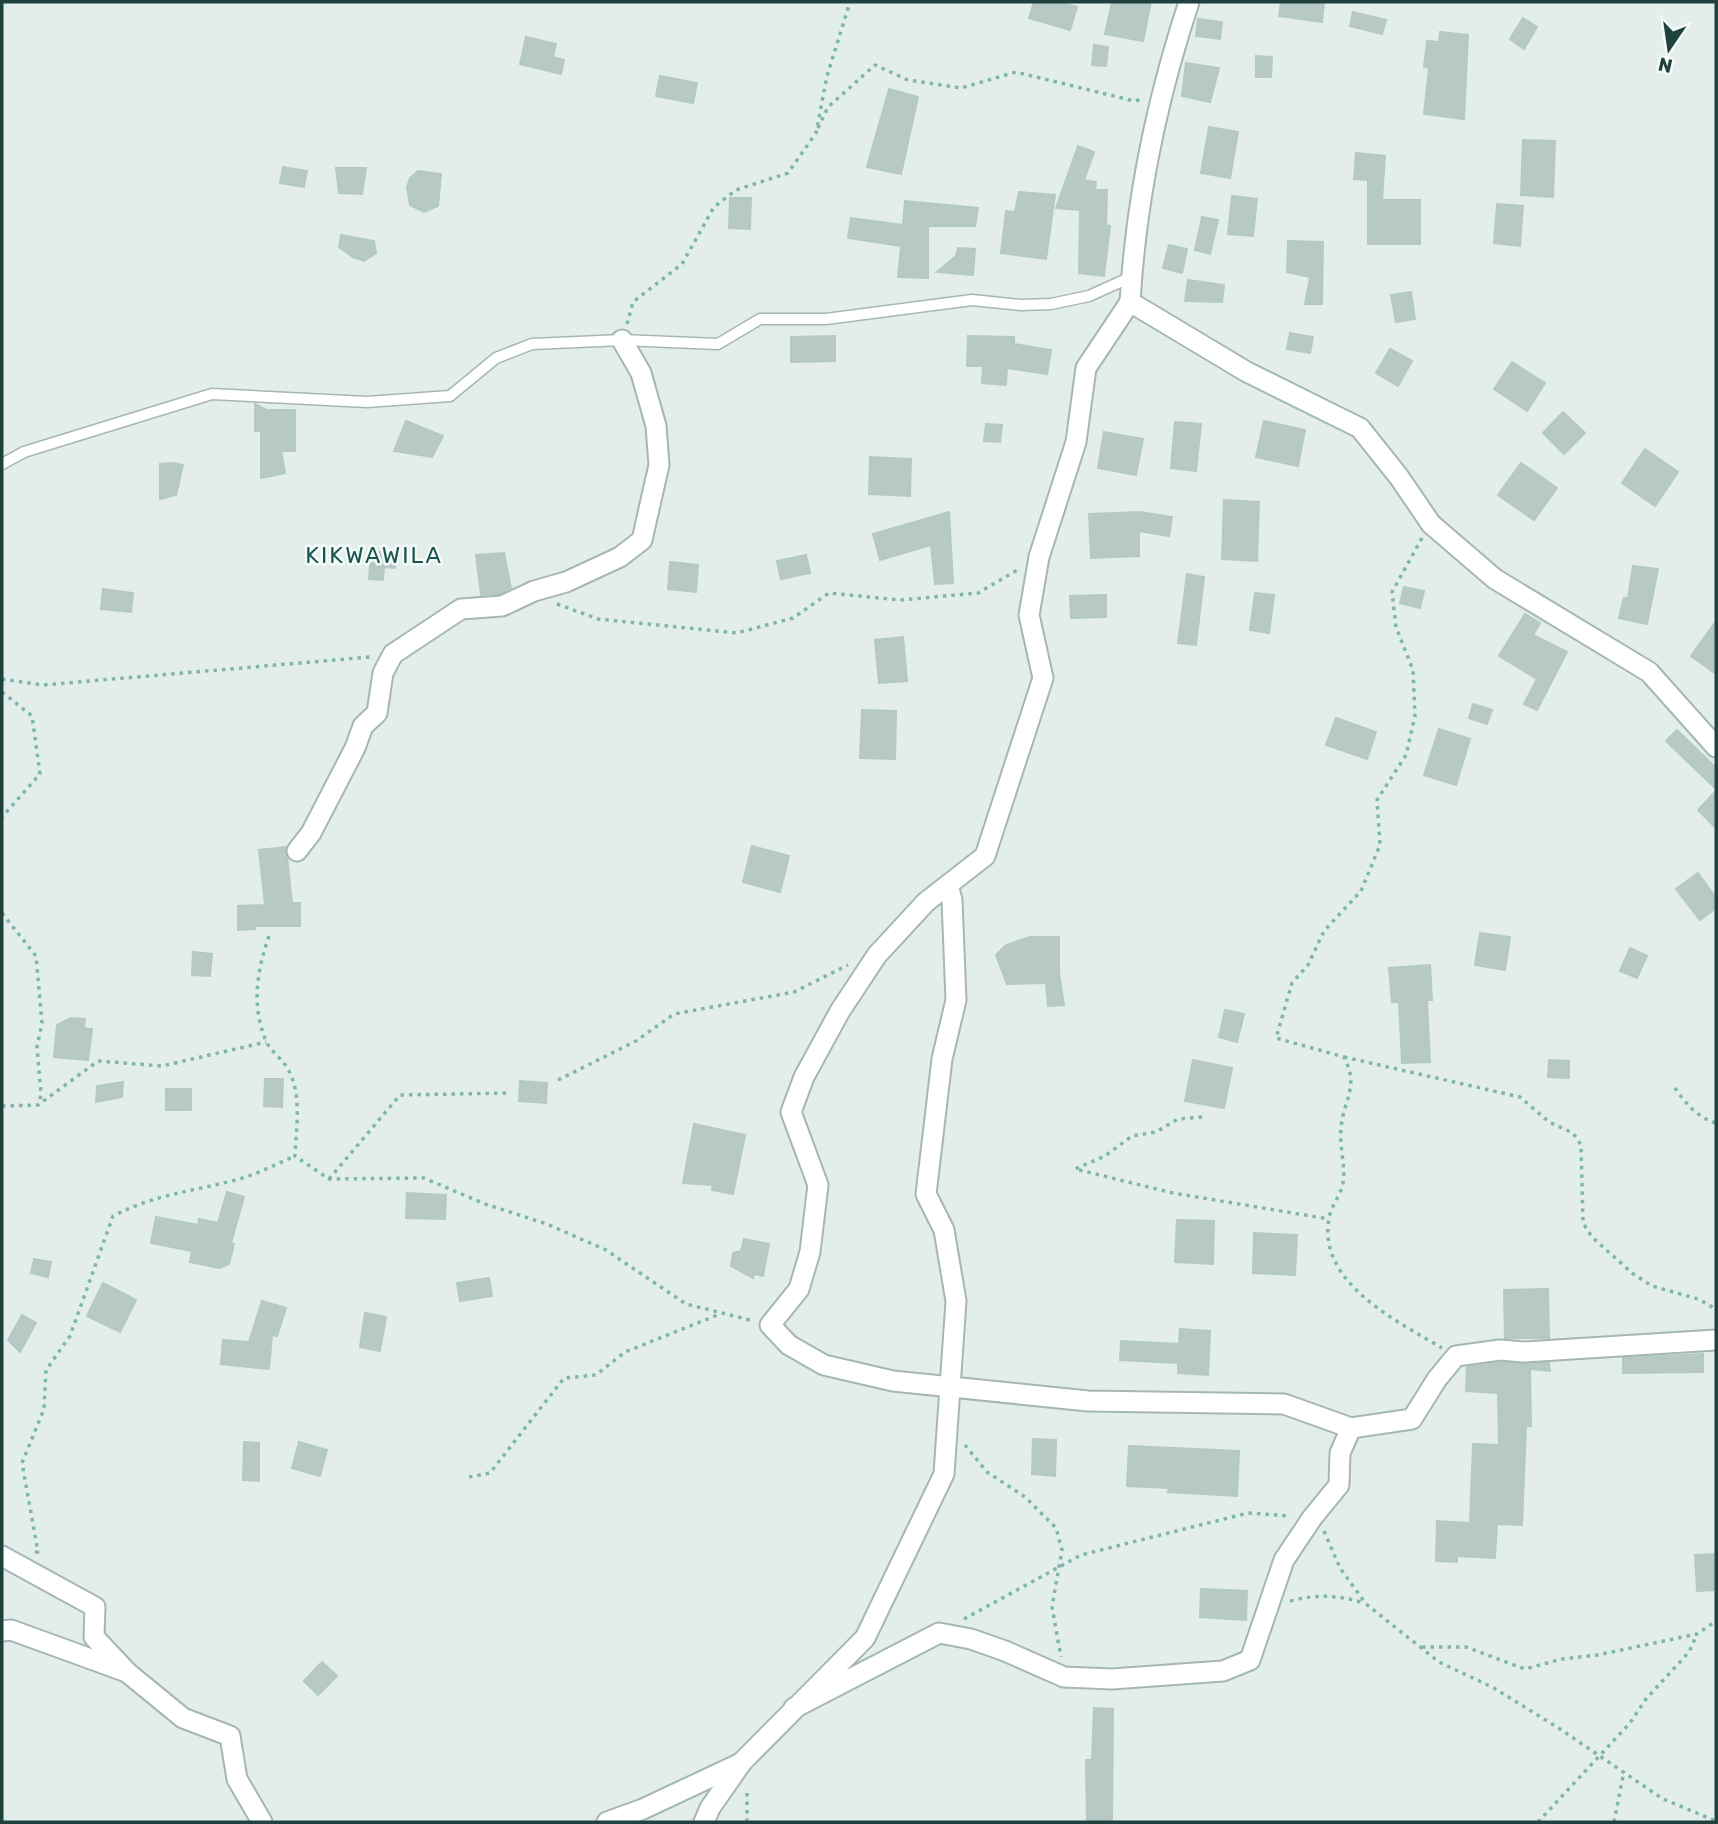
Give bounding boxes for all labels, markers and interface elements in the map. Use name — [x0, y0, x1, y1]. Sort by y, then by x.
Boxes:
north arrow — [1634, 14, 1704, 84]
text: N — [1656, 52, 1675, 78]
district label: KIKWAWILA — [305, 541, 443, 569]

